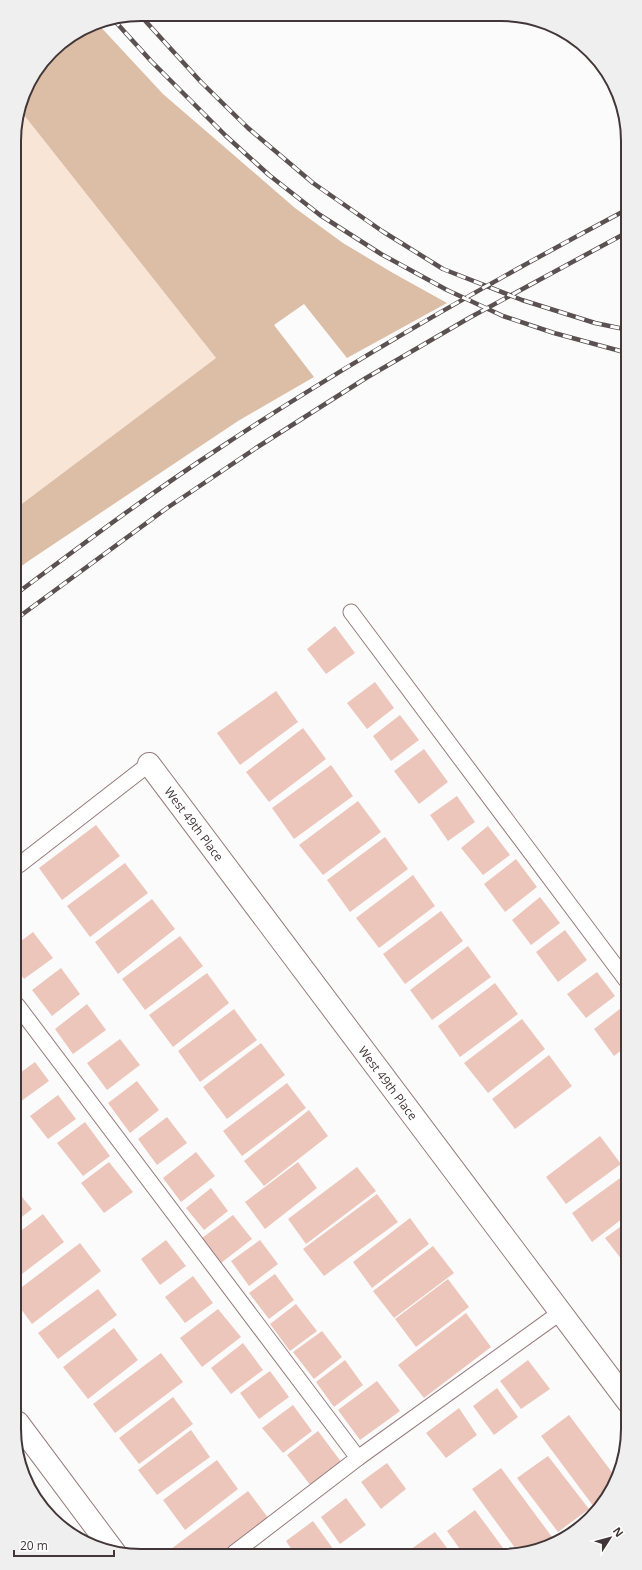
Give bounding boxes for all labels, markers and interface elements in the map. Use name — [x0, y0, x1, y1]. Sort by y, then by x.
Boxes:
street label: West 49th Place — [160, 783, 228, 865]
street label: West 49th Place — [354, 1042, 422, 1124]
north arrow — [590, 1518, 630, 1558]
text: N — [610, 1524, 627, 1540]
scale bar — [14, 1532, 114, 1558]
text: 20 m — [20, 1537, 48, 1554]

